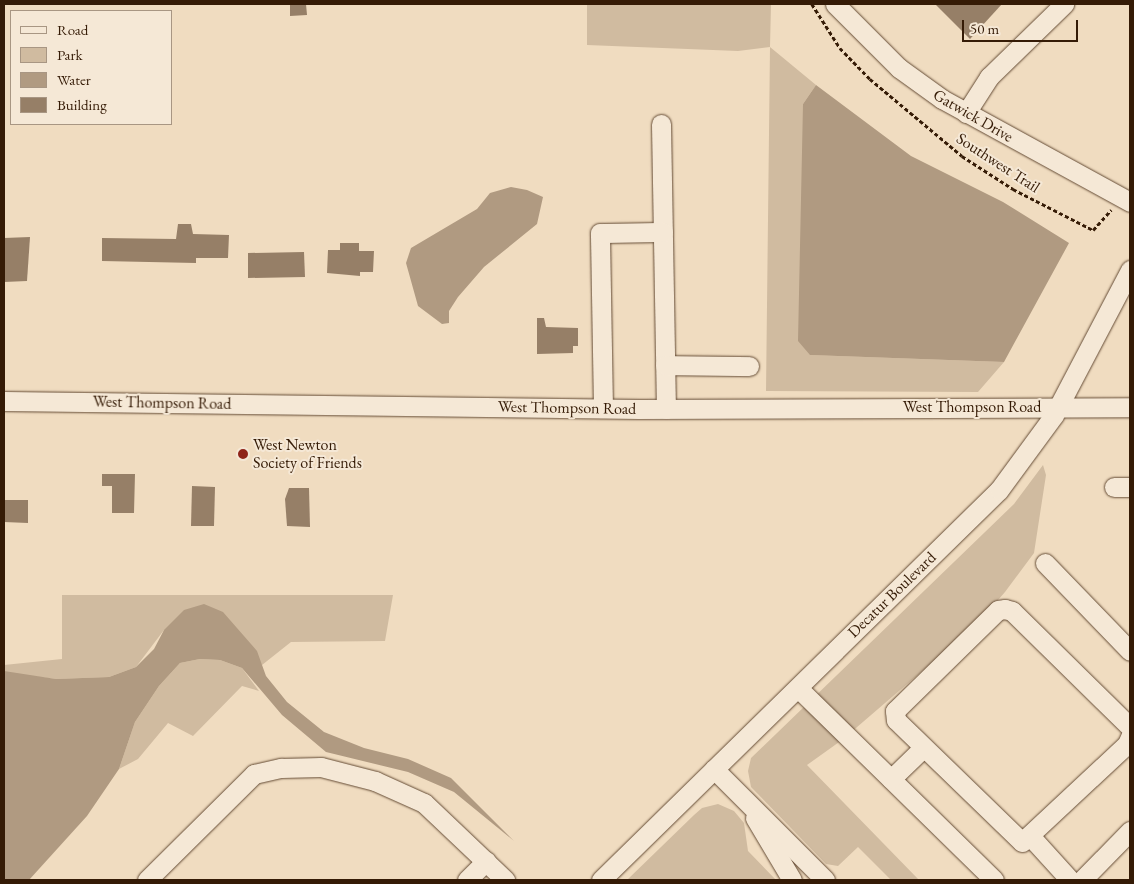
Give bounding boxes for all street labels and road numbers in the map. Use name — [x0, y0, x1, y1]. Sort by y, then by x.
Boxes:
street label: Gatwick Drive — [930, 85, 1016, 147]
street label: Southwest Trail — [953, 129, 1043, 197]
street label: West Thompson Road — [93, 392, 231, 414]
street label: West Thompson Road — [498, 397, 636, 419]
street label: West Thompson Road — [903, 397, 1041, 417]
street label: Decatur Boulevard — [844, 548, 940, 642]

